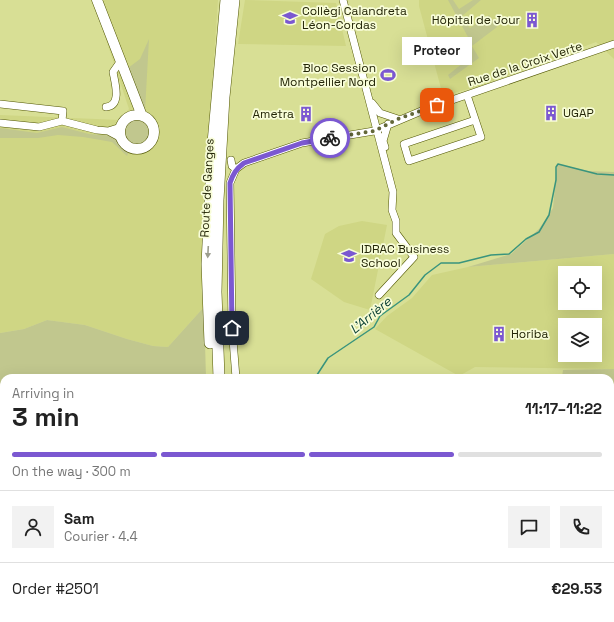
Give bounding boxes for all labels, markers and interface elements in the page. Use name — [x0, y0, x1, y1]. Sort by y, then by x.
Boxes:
place label: Collègi Calandreta Léon-Cordas — [302, 3, 407, 33]
school or university icon: Collègi Calandreta Léon-Cordas — [281, 9, 299, 27]
building icon: Hôpital de Jour — [523, 11, 541, 29]
place label: Hôpital de Jour — [432, 12, 520, 28]
callout: Proteor — [402, 37, 472, 65]
street label: Rue de la Croix Verte — [466, 38, 584, 90]
text: Proteor — [414, 42, 460, 59]
place label: Bloc Session Montpellier Nord — [280, 60, 376, 90]
sports icon: Bloc Session Montpellier Nord — [379, 66, 397, 84]
pin — [420, 88, 454, 122]
icon: bag — [426, 94, 448, 116]
building icon: UGAP — [542, 104, 560, 122]
building icon: Ametra — [297, 105, 315, 123]
place label: UGAP — [563, 105, 594, 121]
place label: Ametra — [253, 106, 294, 122]
courier — [310, 118, 350, 158]
icon: bike — [319, 127, 341, 149]
street label: Route de Ganges — [196, 138, 218, 238]
place label: IDRAC Business School — [361, 241, 449, 271]
one-way arrow — [205, 246, 211, 259]
school or university icon: IDRAC Business School — [340, 247, 358, 265]
map controls — [558, 266, 602, 362]
button: locate — [558, 266, 602, 310]
water label: L'Arrière — [346, 292, 396, 338]
pin — [215, 311, 249, 345]
icon: home — [221, 317, 243, 339]
button: layers — [558, 318, 602, 362]
building icon: Horiba — [490, 325, 508, 343]
place label: Horiba — [511, 326, 548, 342]
text: Arriving in — [12, 385, 74, 402]
text: 11:17–11:22 — [525, 399, 602, 418]
text: 3 min — [12, 400, 80, 434]
text: On the way · 300 m — [12, 463, 131, 480]
button: person — [12, 506, 54, 548]
button: chat — [508, 506, 550, 548]
button: phone — [560, 506, 602, 548]
text: Sam — [64, 509, 95, 528]
text: Courier · 4.4 — [64, 528, 138, 545]
text: Order #2501 — [12, 579, 99, 598]
text: €29.53 — [551, 579, 602, 598]

